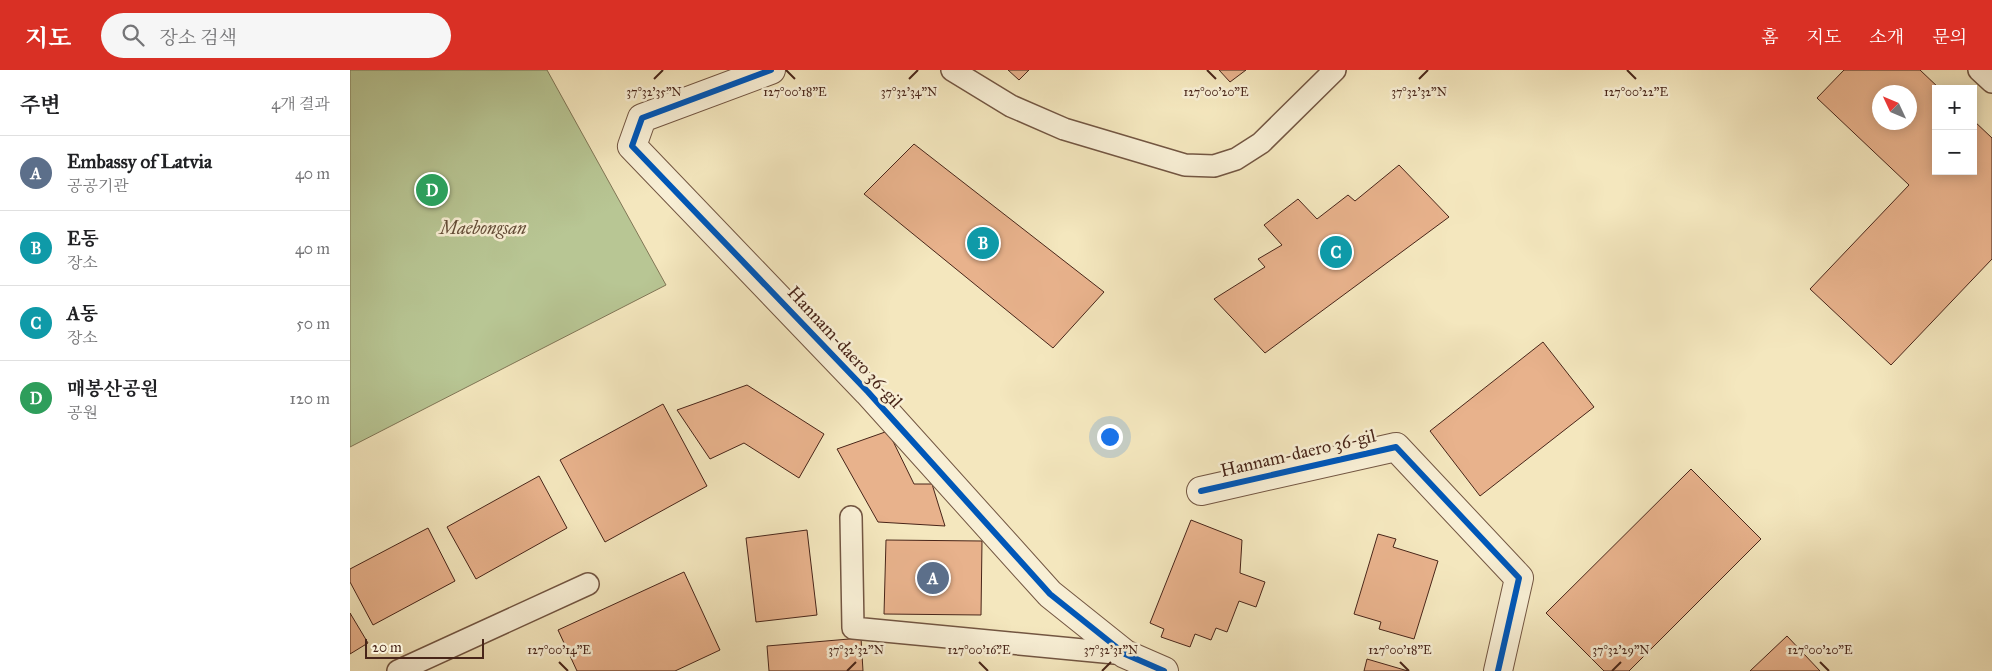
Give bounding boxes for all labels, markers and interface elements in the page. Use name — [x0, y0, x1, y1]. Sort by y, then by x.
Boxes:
search box — [101, 13, 451, 58]
icon: search — [119, 21, 147, 49]
text: 지도 — [25, 23, 71, 53]
text: 장소 검색 — [159, 26, 237, 49]
text: 홈 — [1761, 26, 1779, 48]
text: 지도 — [1807, 26, 1841, 48]
text: 소개 — [1869, 26, 1904, 48]
text: 문의 — [1932, 26, 1967, 48]
text: 37°32'35"N — [626, 85, 682, 99]
text: 127°00'18"E — [763, 85, 827, 99]
text: 37°32'34"N — [881, 85, 937, 99]
text: 127°00'20"E — [1183, 85, 1249, 99]
text: 37°32'32"N — [1391, 85, 1447, 99]
text: 127°00'22"E — [1604, 85, 1668, 99]
north arrow — [1872, 85, 1917, 130]
map controls — [1932, 85, 1977, 175]
button: + — [1932, 85, 1977, 130]
text: 주변 — [20, 92, 61, 118]
text: 4개 결과 — [271, 94, 330, 113]
button: − — [1932, 130, 1977, 175]
text: Embassy of Latvia — [67, 150, 212, 173]
text: A — [31, 164, 41, 183]
text: 40 m — [295, 164, 330, 183]
pin: D — [416, 171, 448, 209]
text: 공공기관 — [67, 176, 129, 195]
park label: Maebongsan — [438, 217, 527, 239]
pin: B — [967, 224, 999, 262]
text: E동 — [67, 227, 99, 250]
pin: C — [1320, 233, 1352, 271]
text: B — [31, 239, 41, 258]
text: 40 m — [295, 239, 330, 258]
text: 장소 — [67, 253, 98, 272]
street label: Hannam-daero 36-gil — [782, 281, 907, 413]
text: A동 — [67, 302, 98, 325]
text: C — [31, 314, 41, 333]
text: 50 m — [296, 314, 330, 333]
text: 장소 — [67, 328, 98, 347]
text: 매봉산공원 — [67, 377, 159, 400]
text: D — [30, 389, 42, 408]
text: 120 m — [290, 389, 330, 408]
text: 공원 — [67, 403, 98, 422]
your location — [1097, 424, 1123, 450]
street label: Hannam-daero 36-gil — [1218, 424, 1378, 483]
pin: A — [917, 559, 949, 597]
scale bar — [365, 636, 484, 659]
text: 20 m — [372, 639, 402, 656]
text: 127°00'14"E — [527, 643, 591, 657]
text: 37°32'32"N — [828, 643, 884, 657]
text: 127°00'16"E — [947, 643, 1011, 657]
text: 37°32'31"N — [1084, 643, 1138, 657]
text: 127°00'18"E — [1368, 643, 1432, 657]
text: 37°32'29"N — [1592, 643, 1650, 657]
text: 127°00'20"E — [1787, 643, 1853, 657]

